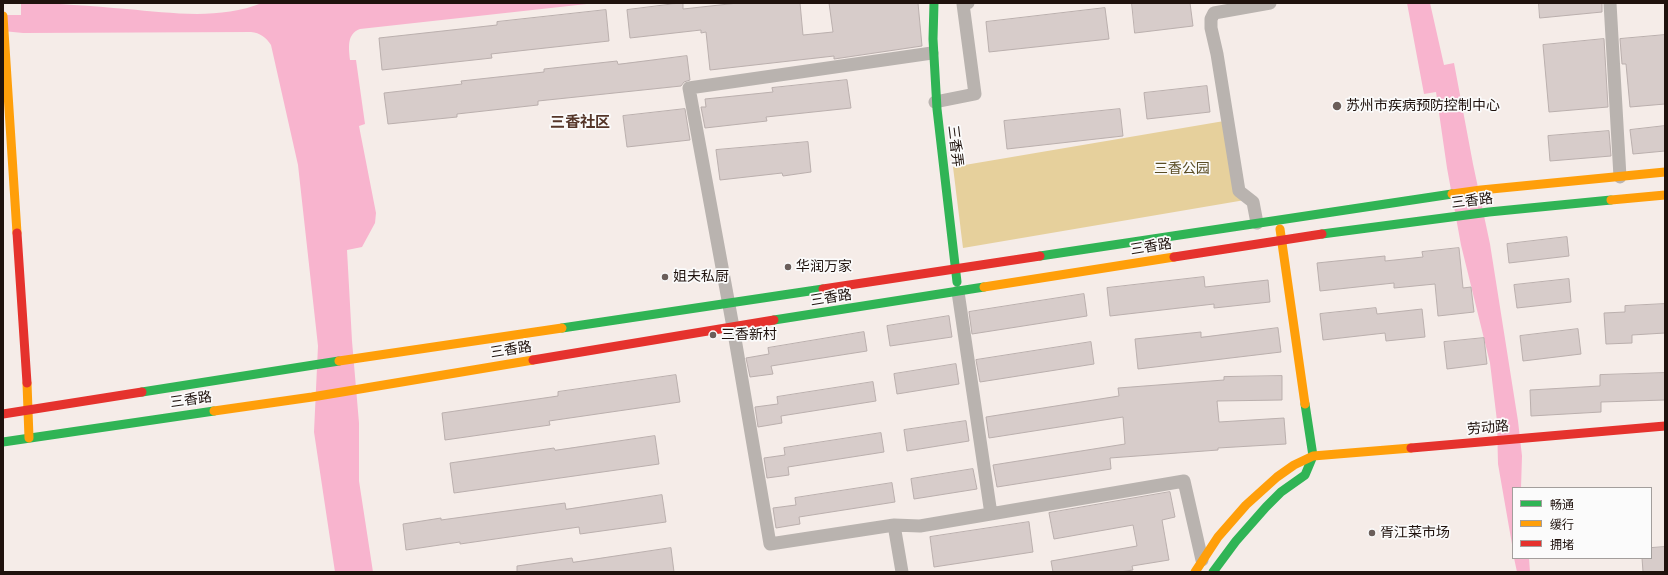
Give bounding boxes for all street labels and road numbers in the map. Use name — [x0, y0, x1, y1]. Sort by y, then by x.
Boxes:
street label: 三香弄 — [944, 124, 966, 168]
street label: 三香路 — [1450, 190, 1494, 212]
street label: 三香路 — [1129, 235, 1173, 259]
street label: 三香路 — [809, 286, 853, 310]
street label: 三香路 — [489, 338, 533, 362]
street label: 三香路 — [169, 389, 213, 411]
street label: 劳动路 — [1466, 418, 1510, 438]

